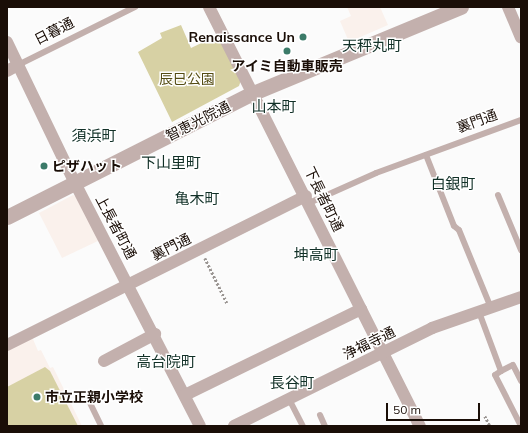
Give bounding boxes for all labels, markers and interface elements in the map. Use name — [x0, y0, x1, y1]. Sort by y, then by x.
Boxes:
street label: 日暮通 — [31, 14, 77, 48]
place label: Renaissance Un — [189, 29, 295, 45]
marker: Renaissance Un — [298, 32, 308, 42]
district label: 天秤丸町 — [342, 37, 402, 55]
marker: アイミ自動車販売 — [282, 46, 292, 56]
place label: アイミ自動車販売 — [231, 58, 343, 74]
park label: 辰巳公園 — [159, 71, 215, 87]
street label: 智恵光院通 — [163, 98, 233, 144]
district label: 山本町 — [252, 98, 296, 116]
street label: 裏門通 — [454, 106, 500, 136]
district label: 須浜町 — [72, 127, 116, 145]
district label: 下山里町 — [141, 154, 201, 172]
place label: ピザハット — [52, 158, 122, 174]
marker: ピザハット — [39, 161, 49, 171]
street label: 下長者町通 — [301, 164, 347, 234]
district label: 白銀町 — [431, 175, 475, 193]
district label: 亀木町 — [175, 190, 219, 208]
street label: 上長者町通 — [92, 192, 140, 262]
street label: 裏門通 — [148, 230, 194, 264]
district label: 坤高町 — [294, 246, 338, 264]
street label: 浄福寺通 — [340, 323, 398, 363]
district label: 高台院町 — [136, 353, 196, 371]
district label: 長谷町 — [270, 374, 314, 392]
place label: 市立正親小学校 — [45, 389, 143, 405]
marker: 市立正親小学校 — [32, 392, 42, 402]
scale bar — [388, 395, 482, 421]
text: 50 m — [393, 402, 421, 417]

